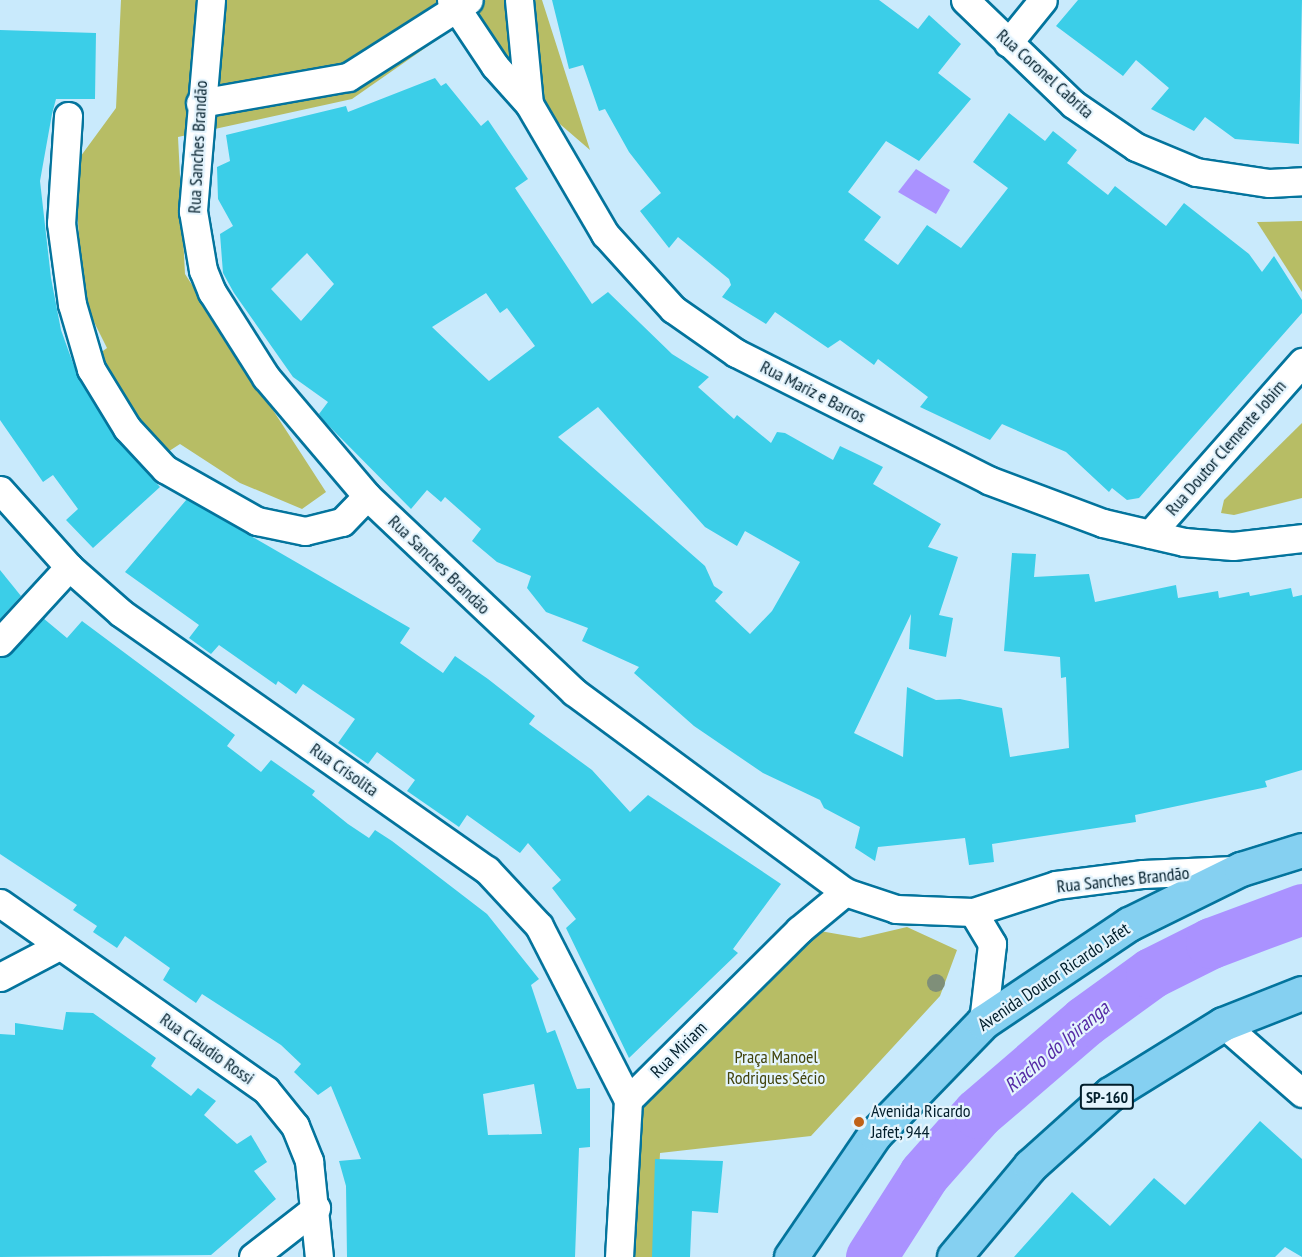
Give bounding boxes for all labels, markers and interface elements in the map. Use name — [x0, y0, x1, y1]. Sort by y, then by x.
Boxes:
street label: Rua Coronel Cabrita — [992, 25, 1098, 123]
street label: Rua Sanches Brandão — [184, 80, 212, 214]
street label: Rua Mariz e Barros — [756, 356, 870, 428]
street label: Rua Doutor Clemente Jobim — [1161, 376, 1291, 520]
street label: Rua Sanches Brandão — [384, 511, 494, 619]
street label: Rua Crisolita — [306, 739, 382, 801]
street label: Rua Sanches Brandão — [1056, 862, 1190, 898]
street label: Avenida Doutor Ricardo Jafet — [974, 918, 1134, 1036]
water label: Riacho do Ipiranga — [1000, 996, 1114, 1098]
street label: Rua Cláudio Rossi — [156, 1009, 258, 1089]
street label: Rua Miriam — [646, 1017, 712, 1083]
park label: Praça Manoel Rodrigues Sécio — [727, 1047, 825, 1090]
road number: SP-160 — [1078, 1084, 1136, 1110]
place label: Avenida Ricardo Jafet, 944 — [871, 1101, 971, 1144]
marker: Avenida Ricardo Jafet, 944 — [852, 1115, 866, 1129]

